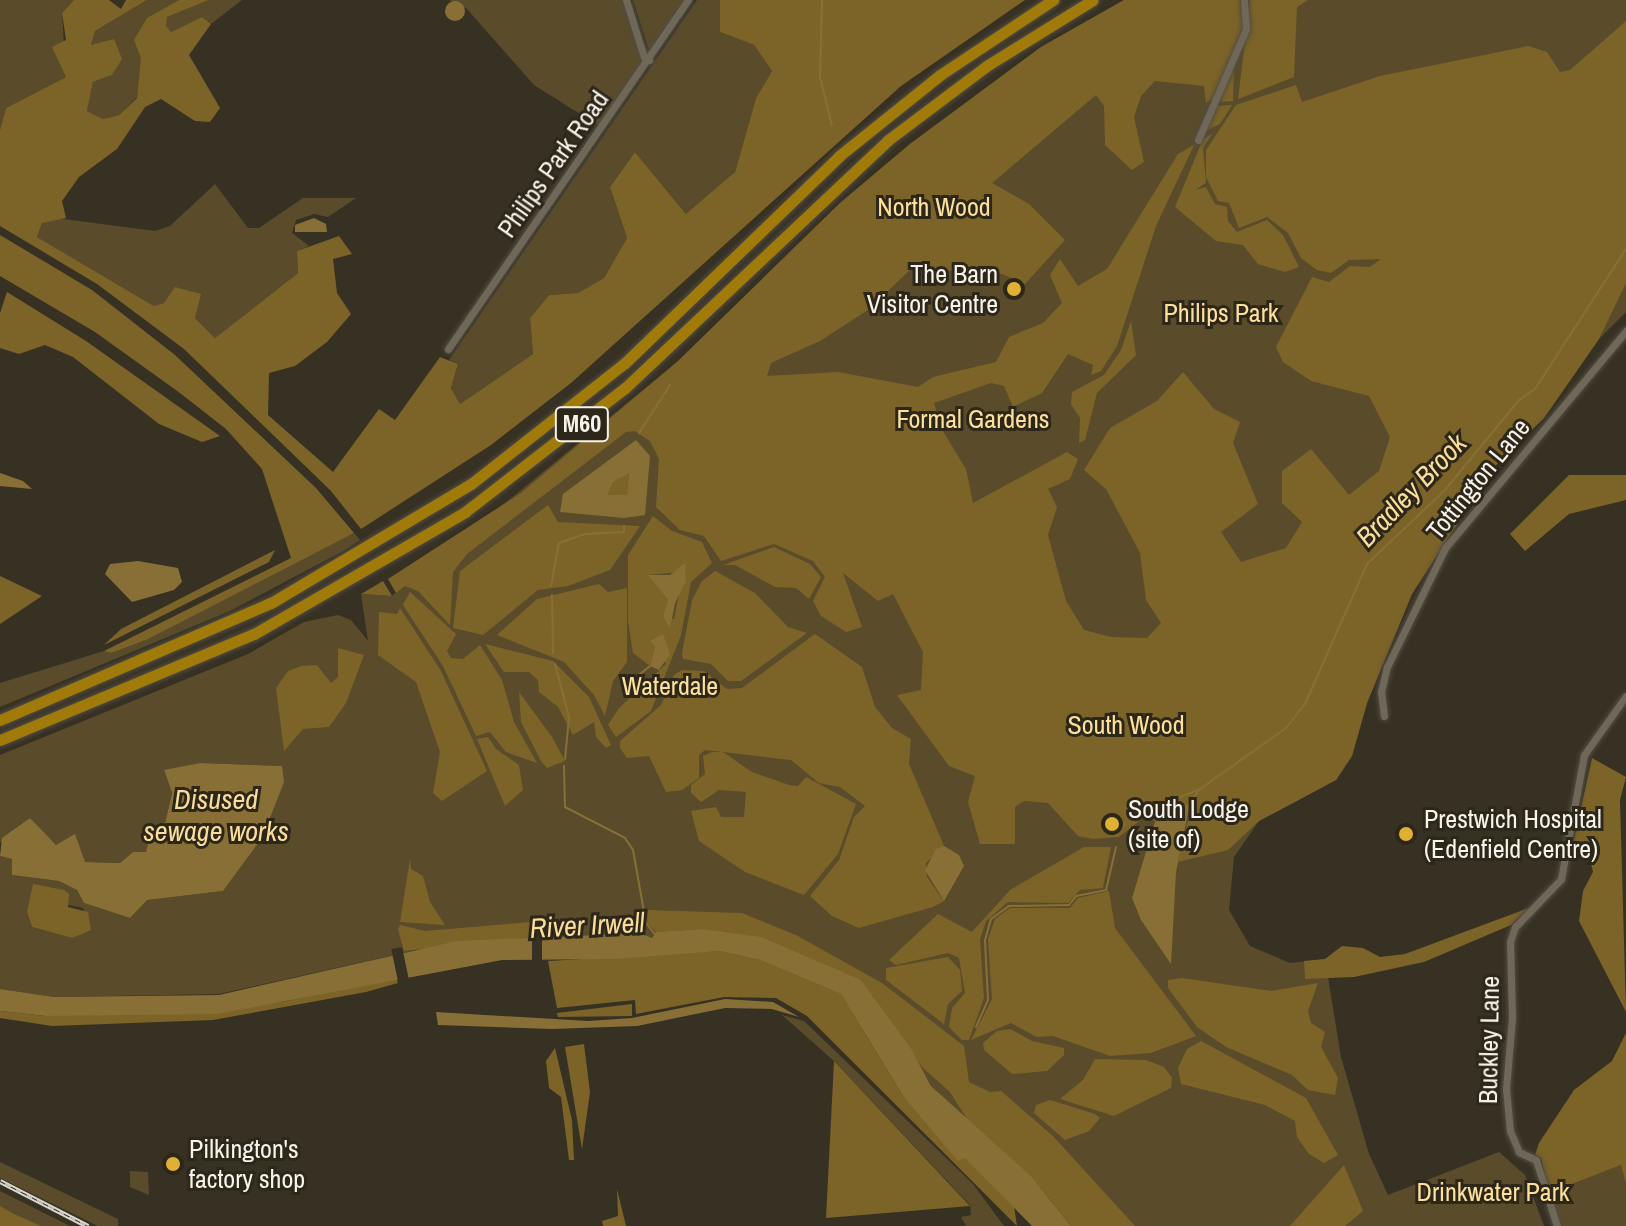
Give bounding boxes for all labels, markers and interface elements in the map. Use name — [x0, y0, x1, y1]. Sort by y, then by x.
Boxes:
street label: Philips Park Road — [491, 85, 615, 243]
park label: North Wood — [877, 191, 991, 223]
place label: The Barn Visitor Centre — [867, 258, 998, 320]
marker: The Barn Visitor Centre — [1005, 280, 1023, 298]
park label: Philips Park — [1164, 297, 1278, 329]
park label: Formal Gardens — [897, 403, 1049, 435]
road number: M60 — [554, 404, 610, 444]
street label: Tottington Lane — [1420, 412, 1536, 546]
water label: Bradley Brook — [1349, 426, 1473, 554]
park label: Waterdale — [622, 670, 718, 702]
park label: South Wood — [1068, 709, 1184, 741]
water label: Disused sewage works — [143, 782, 289, 848]
place label: South Lodge (site of) — [1128, 793, 1249, 854]
place label: Prestwich Hospital (Edenfield Centre) — [1424, 803, 1602, 864]
marker: South Lodge (site of) — [1103, 815, 1121, 833]
marker: Prestwich Hospital (Edenfield Centre) — [1395, 823, 1417, 845]
water label: River Irwell — [529, 905, 645, 945]
street label: Buckley Lane — [1472, 976, 1506, 1104]
place label: Pilkington's factory shop — [189, 1133, 305, 1194]
marker: Pilkington's factory shop — [164, 1155, 182, 1173]
park label: Drinkwater Park — [1417, 1176, 1569, 1208]

